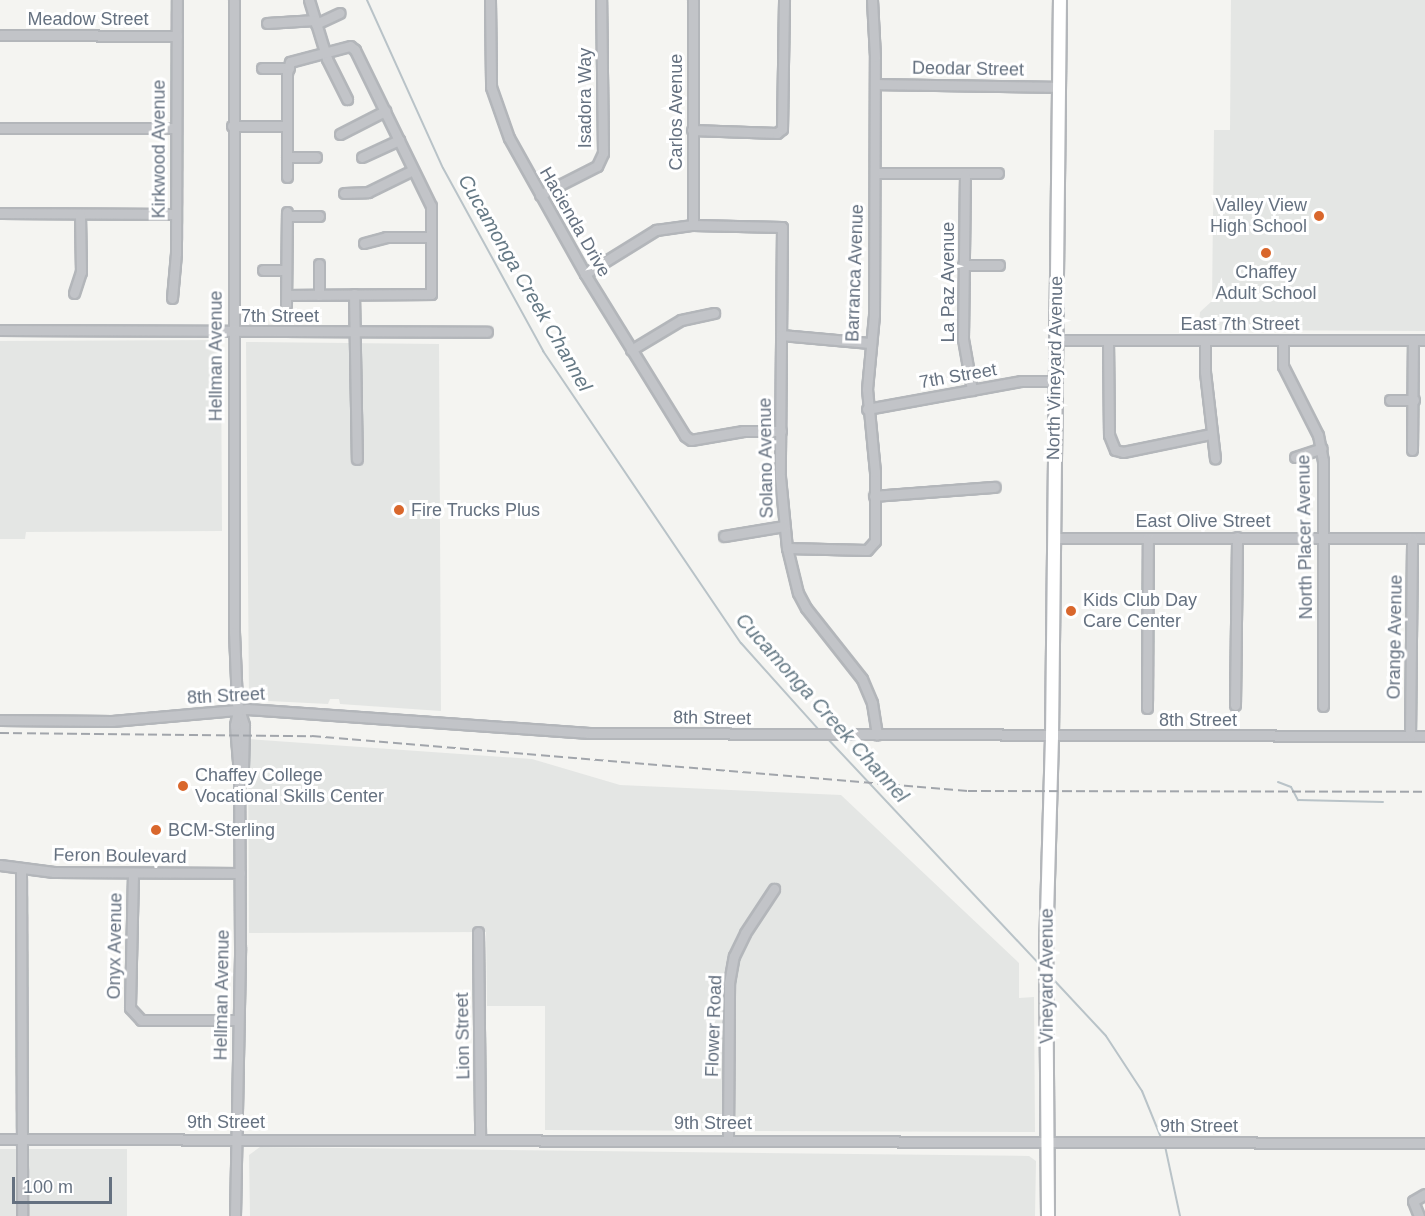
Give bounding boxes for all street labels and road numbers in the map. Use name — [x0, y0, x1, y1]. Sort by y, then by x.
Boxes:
street label: Meadow Street — [27, 8, 149, 30]
street label: Isadora Way — [574, 48, 596, 148]
street label: Carlos Avenue — [665, 53, 687, 171]
street label: Deodar Street — [912, 57, 1024, 81]
street label: Kirkwood Avenue — [148, 79, 170, 219]
street label: Hacienda Drive — [535, 163, 615, 281]
street label: Barranca Avenue — [842, 203, 868, 343]
street label: La Paz Avenue — [937, 221, 959, 343]
street label: North Vineyard Avenue — [1043, 275, 1067, 461]
street label: Hellman Avenue — [205, 290, 227, 422]
street label: 7th Street — [241, 305, 319, 327]
street label: East 7th Street — [1180, 313, 1300, 335]
street label: 7th Street — [918, 359, 998, 393]
street label: Solano Avenue — [754, 397, 778, 519]
street label: North Placer Avenue — [1293, 454, 1317, 620]
street label: East Olive Street — [1135, 510, 1271, 532]
street label: Orange Avenue — [1383, 574, 1407, 700]
street label: 8th Street — [186, 683, 266, 709]
street label: 8th Street — [673, 707, 751, 729]
street label: 8th Street — [1159, 709, 1237, 731]
street label: Feron Boulevard — [53, 844, 187, 868]
street label: Onyx Avenue — [103, 892, 127, 1000]
street label: Vineyard Avenue — [1036, 908, 1058, 1044]
street label: Hellman Avenue — [210, 929, 234, 1061]
street label: Flower Road — [701, 975, 727, 1077]
street label: Lion Street — [451, 992, 475, 1080]
street label: 9th Street — [187, 1111, 265, 1133]
street label: 9th Street — [674, 1112, 752, 1134]
street label: 9th Street — [1160, 1115, 1238, 1137]

